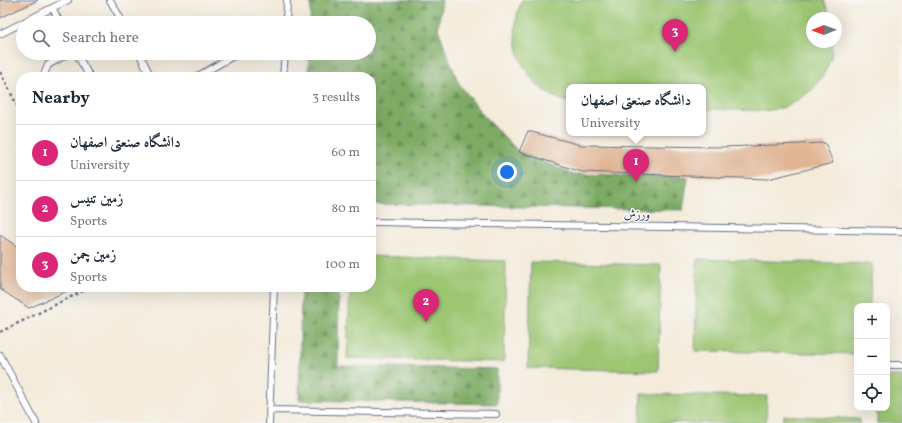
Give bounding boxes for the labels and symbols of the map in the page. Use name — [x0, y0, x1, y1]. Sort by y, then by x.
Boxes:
north arrow — [806, 12, 842, 48]
pin: 3 — [662, 19, 688, 52]
pin: 1 — [623, 149, 649, 182]
your location — [497, 162, 517, 182]
street label: ورزش — [624, 207, 650, 223]
pin: 2 — [413, 289, 439, 322]

